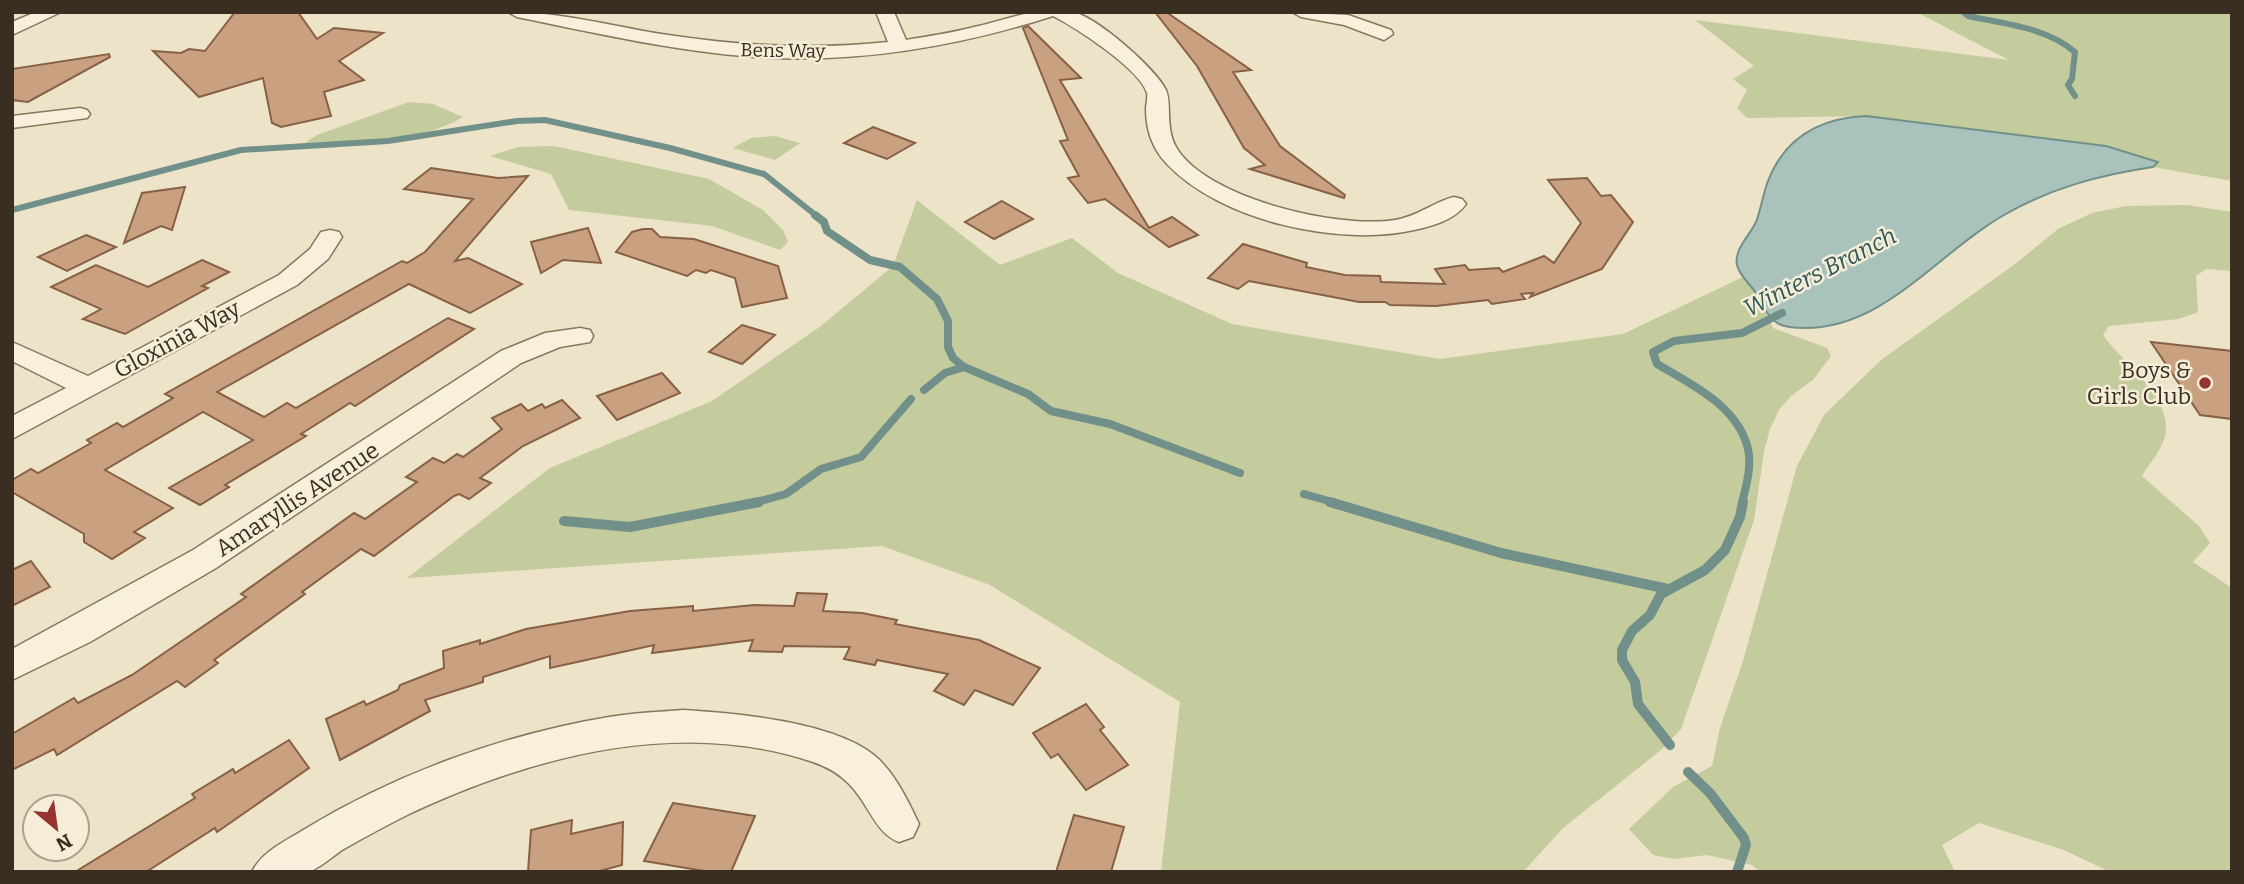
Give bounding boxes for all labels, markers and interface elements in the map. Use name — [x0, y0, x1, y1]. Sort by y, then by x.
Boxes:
street label: Bens Way — [740, 38, 827, 63]
water label: Winters Branch — [1739, 222, 1901, 322]
street label: Gloxinia Way — [109, 294, 246, 384]
place label: Boys & Girls Club — [2087, 356, 2191, 410]
marker: Boys & Girls Club — [2197, 375, 2213, 391]
street label: Amaryllis Avenue — [210, 436, 384, 562]
north arrow — [21, 793, 91, 863]
text: N — [52, 829, 76, 856]

